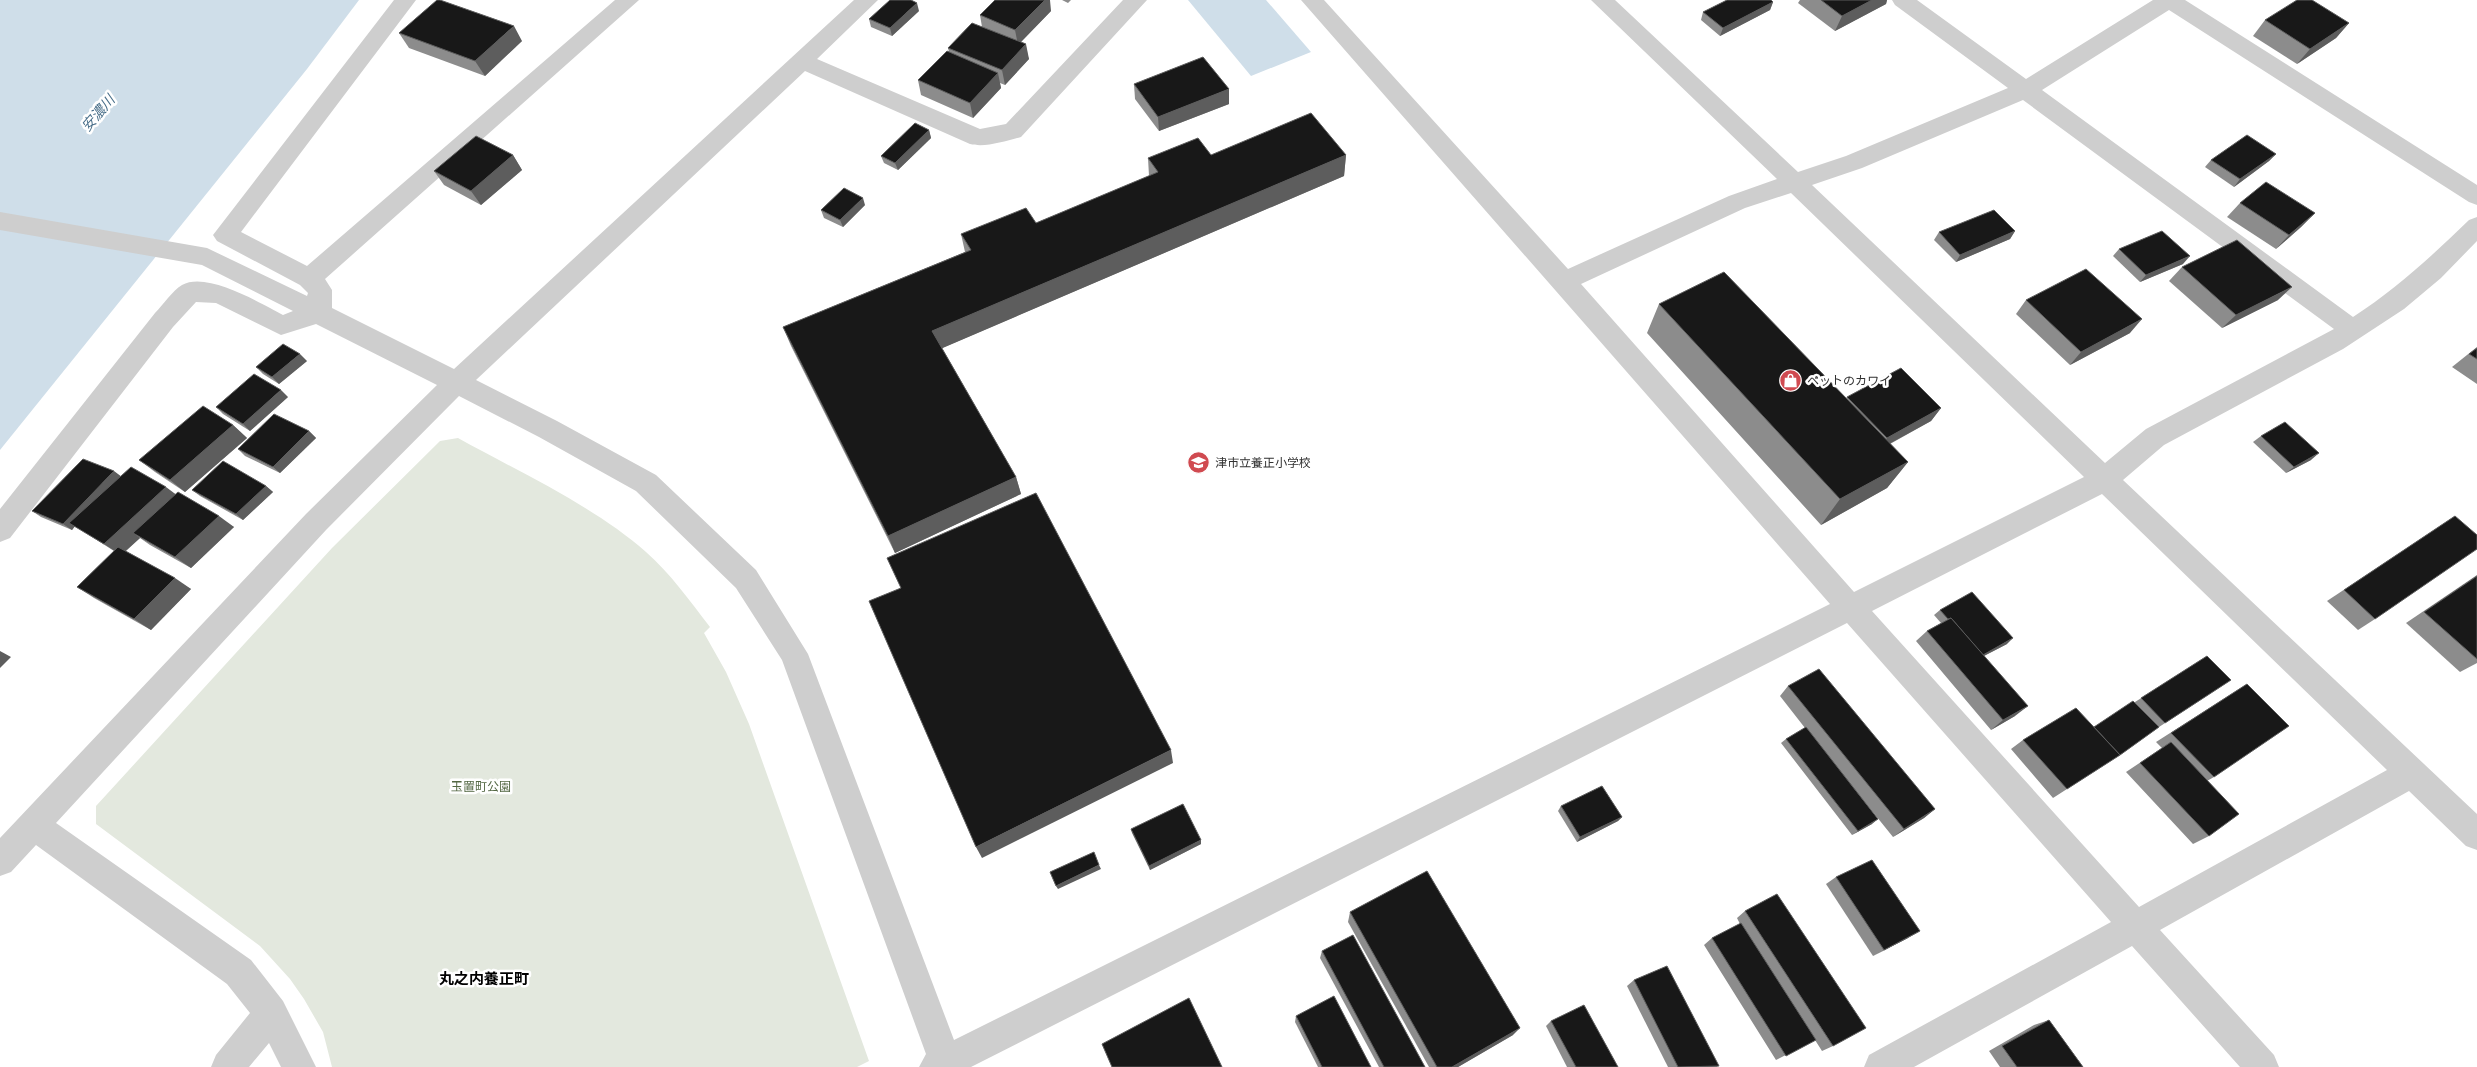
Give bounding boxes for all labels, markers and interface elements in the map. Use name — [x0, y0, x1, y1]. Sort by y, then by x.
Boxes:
water label: 安濃川 — [78, 90, 119, 134]
shop icon: ペットのカワイ — [1779, 369, 1803, 393]
place label: ペットのカワイ — [1807, 374, 1891, 387]
school or university icon: 津市立養正小学校 — [1187, 451, 1211, 475]
place label: 津市立養正小学校 — [1215, 456, 1311, 469]
park label: 玉置町公園 — [451, 780, 511, 793]
district label: 丸之内養正町 — [439, 970, 529, 987]

